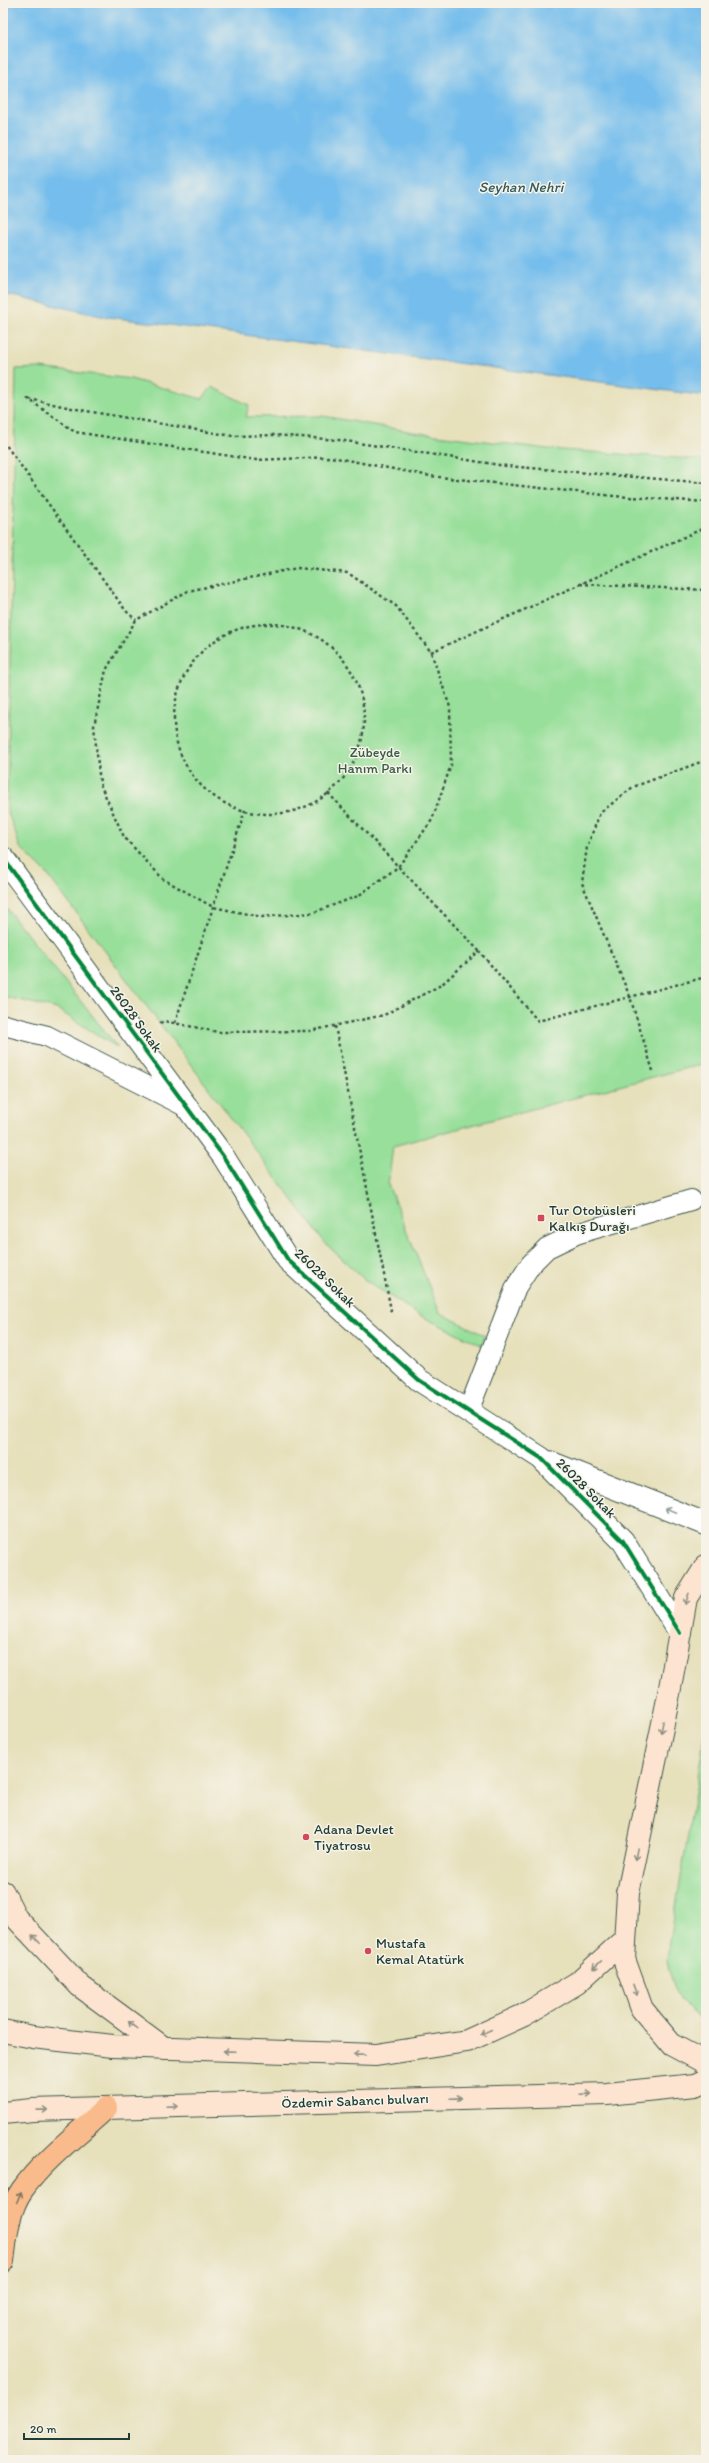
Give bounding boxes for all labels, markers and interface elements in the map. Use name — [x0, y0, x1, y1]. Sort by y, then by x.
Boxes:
water label: Seyhan Nehri — [479, 178, 565, 196]
park label: Zübeyde Hanım Parkı — [338, 744, 412, 777]
street label: 26028 Sokak — [106, 982, 166, 1056]
place label: Tur Otobüsleri Kalkış Durağı — [549, 1202, 636, 1235]
marker: Tur Otobüsleri Kalkış Durağı — [536, 1213, 546, 1223]
street label: 26028 Sokak — [291, 1245, 359, 1311]
street label: 26028 Sokak — [552, 1454, 620, 1522]
one-way arrow — [664, 1505, 676, 1513]
one-way arrow — [683, 1593, 690, 1606]
one-way arrow — [658, 1720, 666, 1733]
place label: Adana Devlet Tiyatrosu — [314, 1821, 394, 1854]
marker: Adana Devlet Tiyatrosu — [301, 1832, 311, 1842]
one-way arrow — [632, 1847, 640, 1860]
one-way arrow — [31, 1934, 41, 1944]
place label: Mustafa Kemal Atatürk — [376, 1935, 465, 1968]
marker: Mustafa Kemal Atatürk — [363, 1946, 373, 1956]
one-way arrow — [592, 1960, 602, 1969]
one-way arrow — [632, 1983, 639, 1996]
one-way arrow — [128, 2021, 139, 2029]
one-way arrow — [480, 2029, 492, 2036]
one-way arrow — [223, 2047, 236, 2054]
one-way arrow — [353, 2051, 366, 2059]
street label: Özdemir Sabancı bulvarı — [281, 2090, 429, 2112]
one-way arrow — [579, 2091, 592, 2098]
one-way arrow — [449, 2094, 462, 2102]
one-way arrow — [165, 2103, 178, 2110]
one-way arrow — [35, 2106, 48, 2114]
one-way arrow — [16, 2191, 24, 2203]
scale bar — [24, 2415, 129, 2441]
text: 20 m — [30, 2422, 57, 2436]

